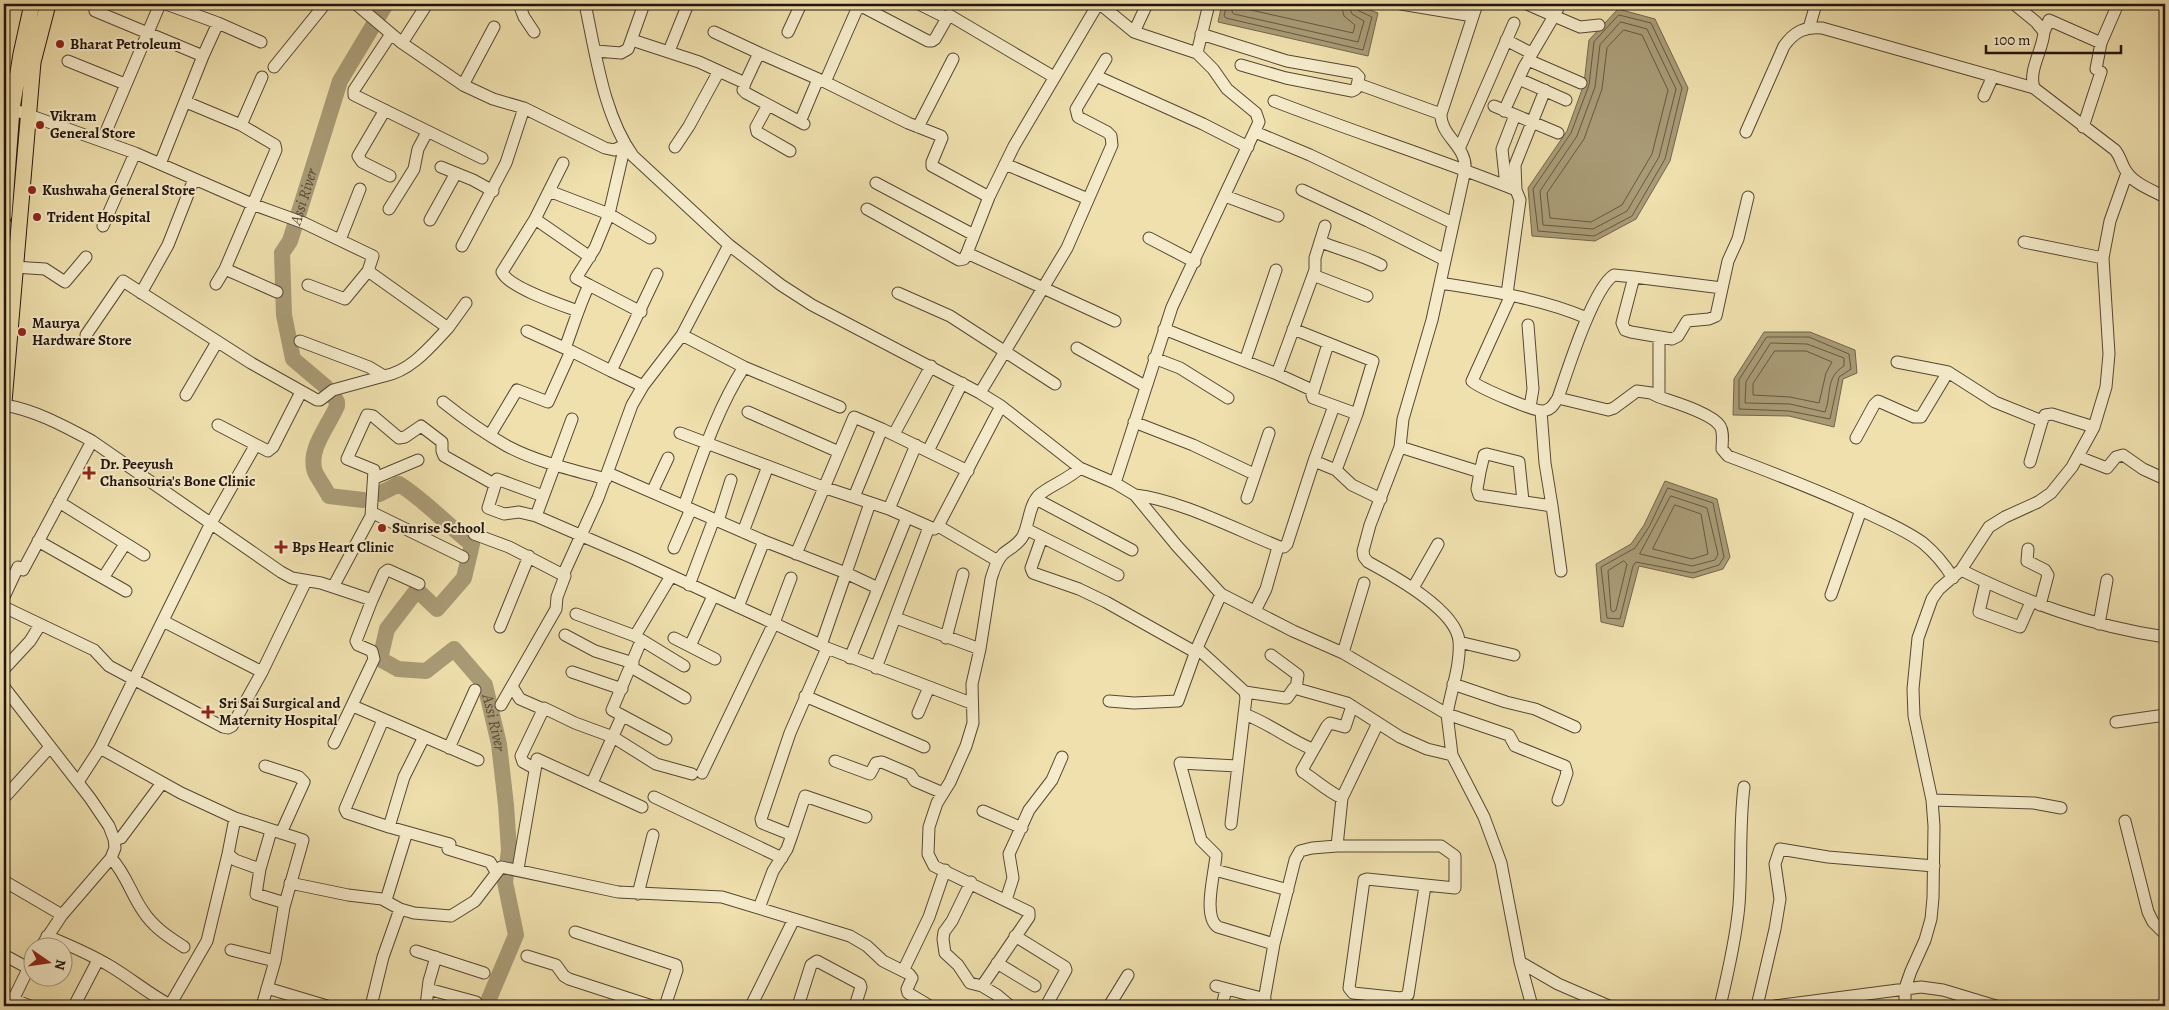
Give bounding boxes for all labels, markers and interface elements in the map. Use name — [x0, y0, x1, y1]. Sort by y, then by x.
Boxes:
scale bar — [1986, 22, 2122, 54]
text: 100 m — [1994, 30, 2031, 50]
place label: Bharat Petroleum — [70, 34, 182, 54]
marker: Bharat Petroleum — [54, 38, 66, 50]
place label: Vikram General Store — [49, 106, 136, 143]
marker: Vikram General Store — [34, 119, 46, 131]
water label: Assi River — [284, 165, 323, 229]
place label: Kushwaha General Store — [42, 180, 195, 200]
marker: Kushwaha General Store — [26, 184, 38, 196]
place label: Trident Hospital — [47, 207, 150, 227]
marker: Trident Hospital — [31, 211, 43, 223]
place label: Maurya Hardware Store — [32, 313, 132, 350]
marker: Maurya Hardware Store — [16, 326, 28, 338]
place label: Dr. Peeyush Chansouria's Bone Clinic — [100, 454, 255, 491]
marker: Dr. Peeyush Chansouria's Bone Clinic — [82, 466, 96, 480]
place label: Sunrise School — [392, 518, 485, 538]
marker: Sunrise School — [376, 522, 388, 534]
place label: Bps Heart Clinic — [292, 537, 394, 557]
marker: Bps Heart Clinic — [274, 540, 288, 554]
water label: Assi River — [476, 691, 511, 753]
place label: Sri Sai Surgical and Maternity Hospital — [219, 693, 341, 730]
marker: Sri Sai Surgical and Maternity Hospital — [201, 705, 215, 719]
north arrow — [22, 938, 72, 988]
text: N — [50, 958, 71, 972]

